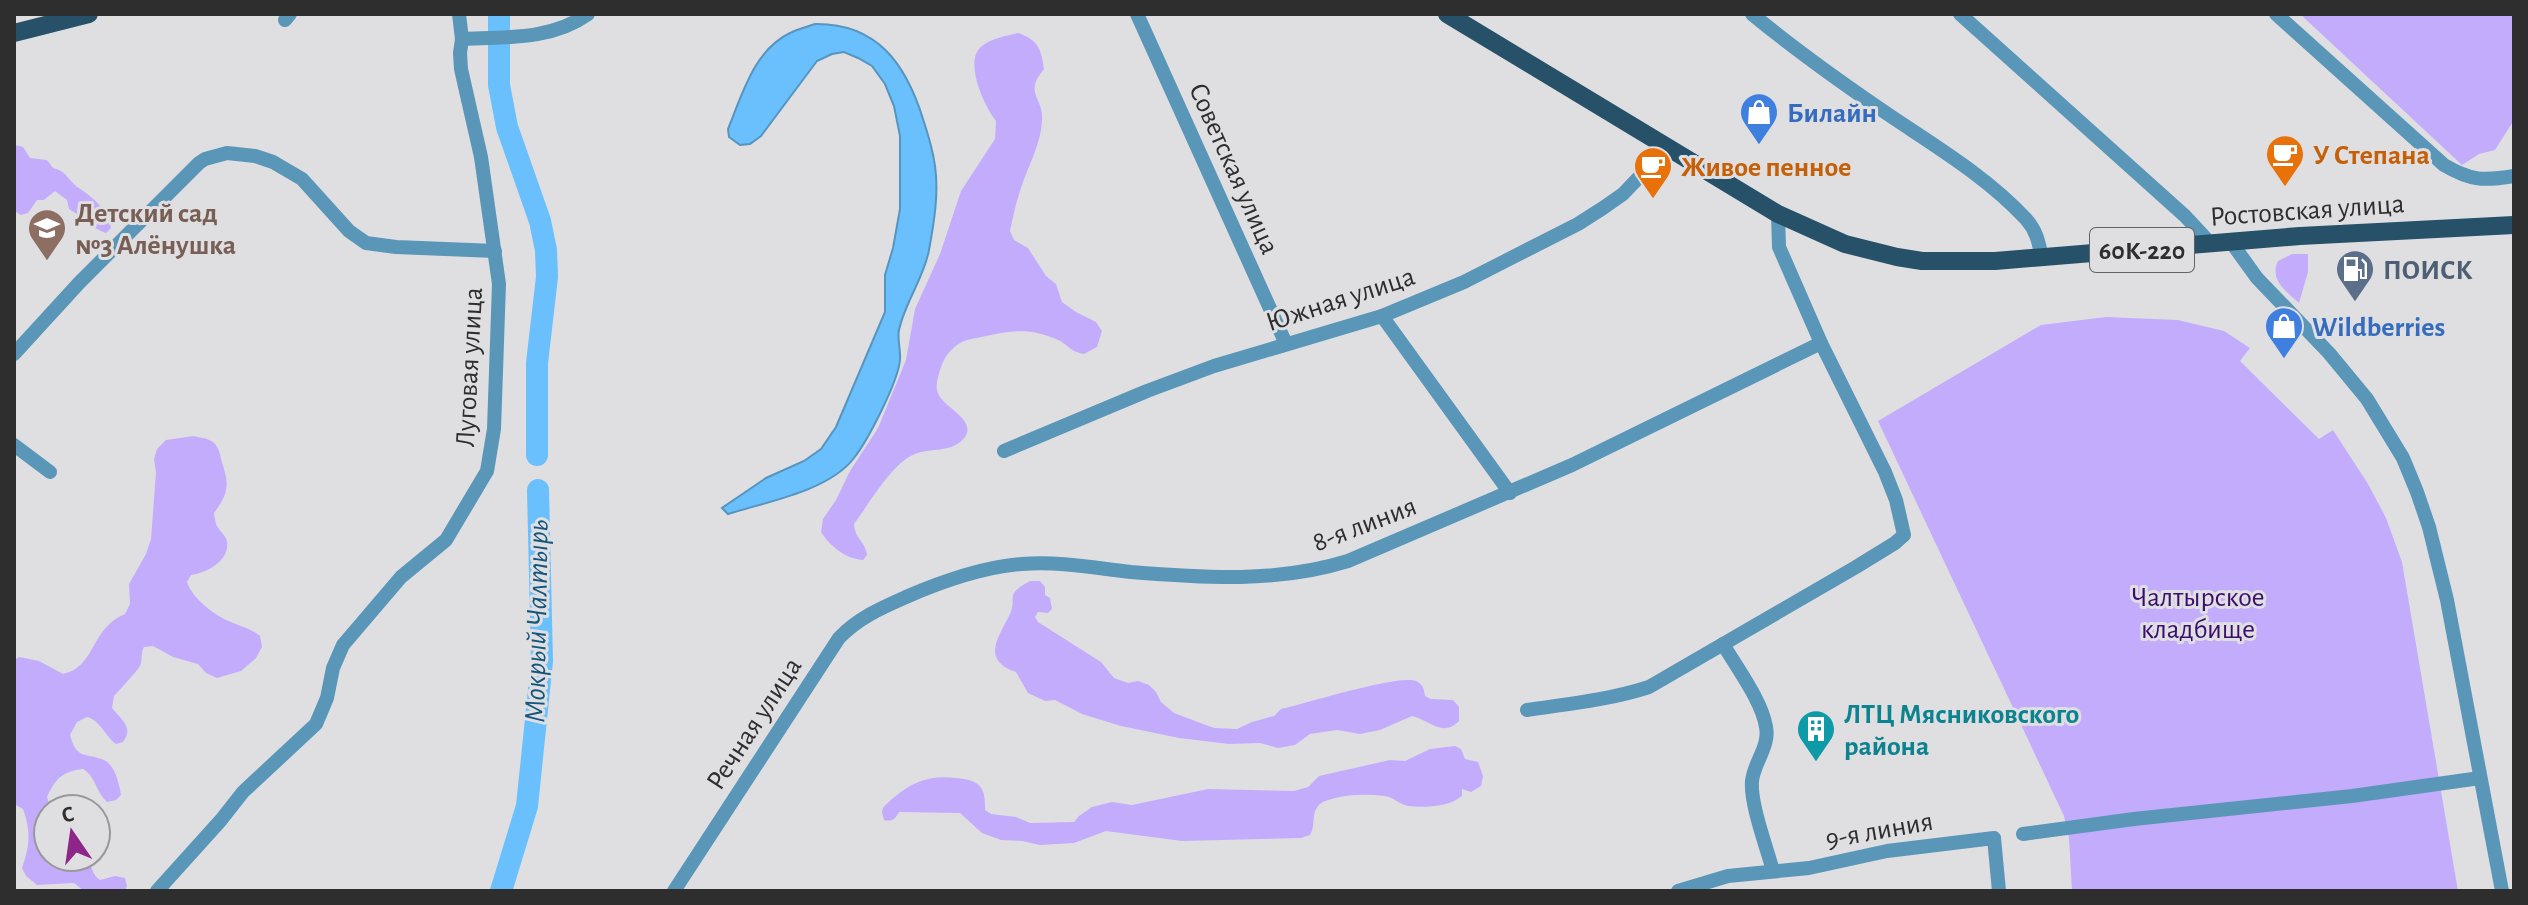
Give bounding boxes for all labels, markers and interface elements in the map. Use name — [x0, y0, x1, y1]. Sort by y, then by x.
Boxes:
street label: Советская улица — [1183, 79, 1284, 259]
shop icon: Билайн — [1738, 91, 1780, 146]
place label: Билайн — [1787, 100, 1877, 128]
cafe icon: У Степана — [2264, 133, 2306, 188]
place label: У Степана — [2313, 142, 2430, 170]
cafe icon: Живое пенное — [1632, 145, 1674, 200]
place label: Живое пенное — [1681, 154, 1851, 182]
street label: Ростовская улица — [2209, 190, 2406, 232]
place label: Детский сад №3 Алёнушка — [75, 200, 236, 260]
school or university icon: Детский сад №3 Алёнушка — [26, 207, 68, 262]
road number: 60К-220 — [2090, 228, 2194, 272]
fuel station icon: ПОИСК — [2334, 248, 2376, 303]
place label: ПОИСК — [2383, 257, 2473, 285]
street label: Южная улица — [1263, 263, 1419, 337]
street label: Луговая улица — [452, 286, 488, 448]
shop icon: Wildberries — [2263, 305, 2305, 360]
place label: Wildberries — [2312, 314, 2445, 342]
street label: 8-я линия — [1309, 492, 1421, 557]
water label: Мокрый Чалтырь — [520, 519, 554, 723]
park label: Чалтырское кладбище — [2131, 584, 2265, 644]
street label: Речная улица — [702, 653, 808, 795]
place label: ЛТЦ Мясниковского района — [1844, 701, 2079, 761]
building icon: ЛТЦ Мясниковского района — [1795, 708, 1837, 763]
north arrow — [32, 793, 112, 873]
text: С — [59, 802, 76, 827]
street label: 9-я линия — [1823, 808, 1935, 854]

